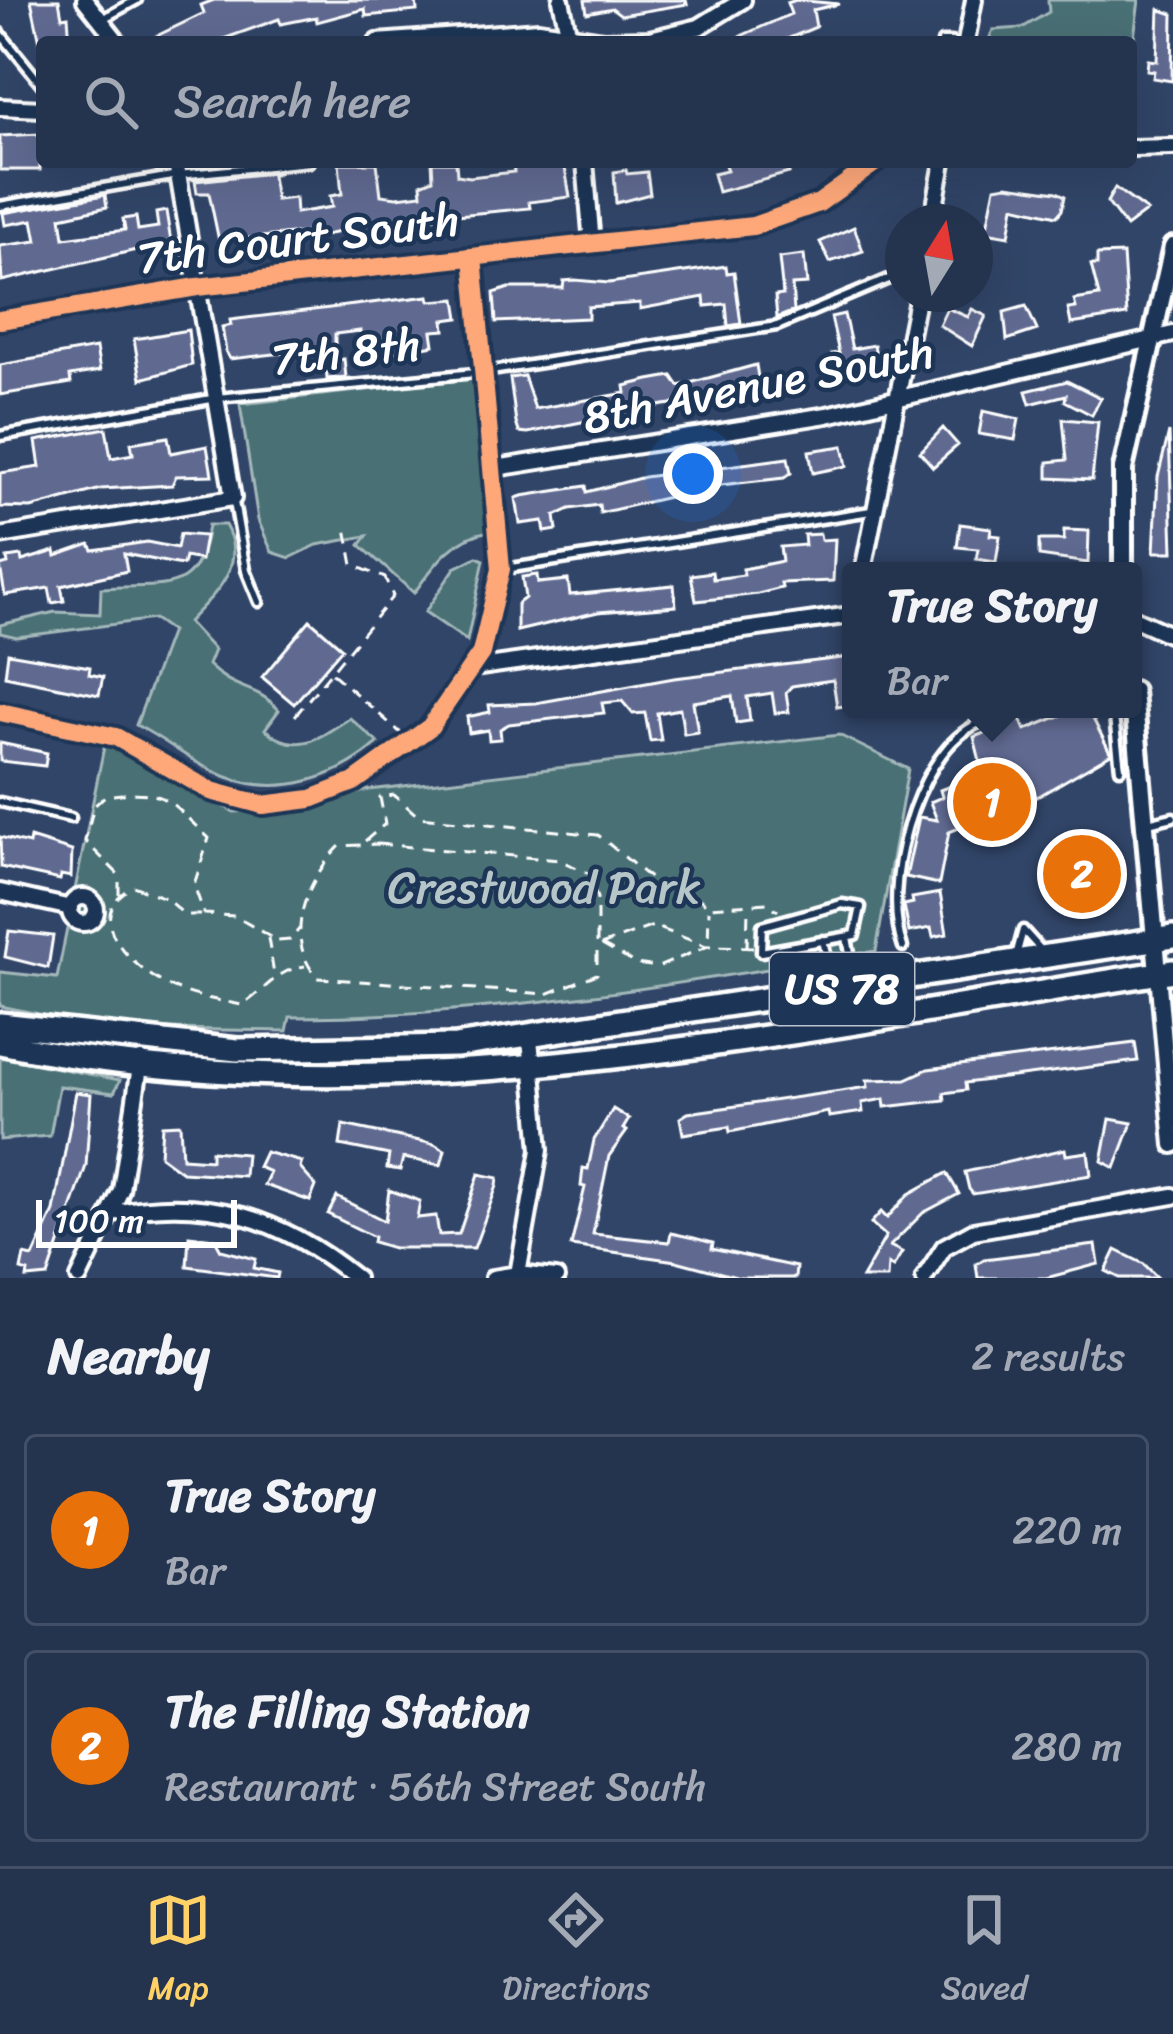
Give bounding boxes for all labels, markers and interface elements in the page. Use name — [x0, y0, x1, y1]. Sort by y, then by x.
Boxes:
search box — [36, 36, 1137, 168]
text: Search here — [174, 62, 411, 142]
icon: search — [78, 69, 144, 135]
street label: 7th Court South — [133, 180, 463, 298]
north arrow — [885, 204, 993, 312]
street label: 7th 8th — [267, 304, 425, 400]
street label: 8th Avenue South — [576, 312, 940, 458]
your location — [663, 444, 723, 504]
popup — [842, 562, 1142, 718]
text: True Story — [887, 566, 1097, 646]
text: Bar — [887, 646, 947, 715]
pin: 1 — [953, 757, 1031, 847]
pin: 2 — [1043, 829, 1121, 919]
park label: Crestwood Park — [388, 848, 701, 928]
road number: US 78 — [770, 953, 914, 1025]
text: 100 m — [54, 1192, 144, 1250]
scale bar — [36, 1194, 237, 1247]
text: Nearby — [48, 1311, 209, 1401]
text: 2 results — [971, 1322, 1125, 1391]
text: True Story — [165, 1456, 375, 1536]
text: 1 — [82, 1496, 98, 1565]
text: 220 m — [1012, 1496, 1122, 1565]
text: Bar — [165, 1536, 225, 1605]
text: The Filling Station — [165, 1672, 530, 1752]
text: 2 — [79, 1712, 101, 1781]
text: 280 m — [1011, 1712, 1122, 1781]
text: Restaurant · 56th Street South — [165, 1752, 706, 1821]
tab: Map — [145, 1887, 211, 2017]
tab: Directions — [502, 1887, 650, 2017]
tab: Saved — [941, 1887, 1028, 2017]

